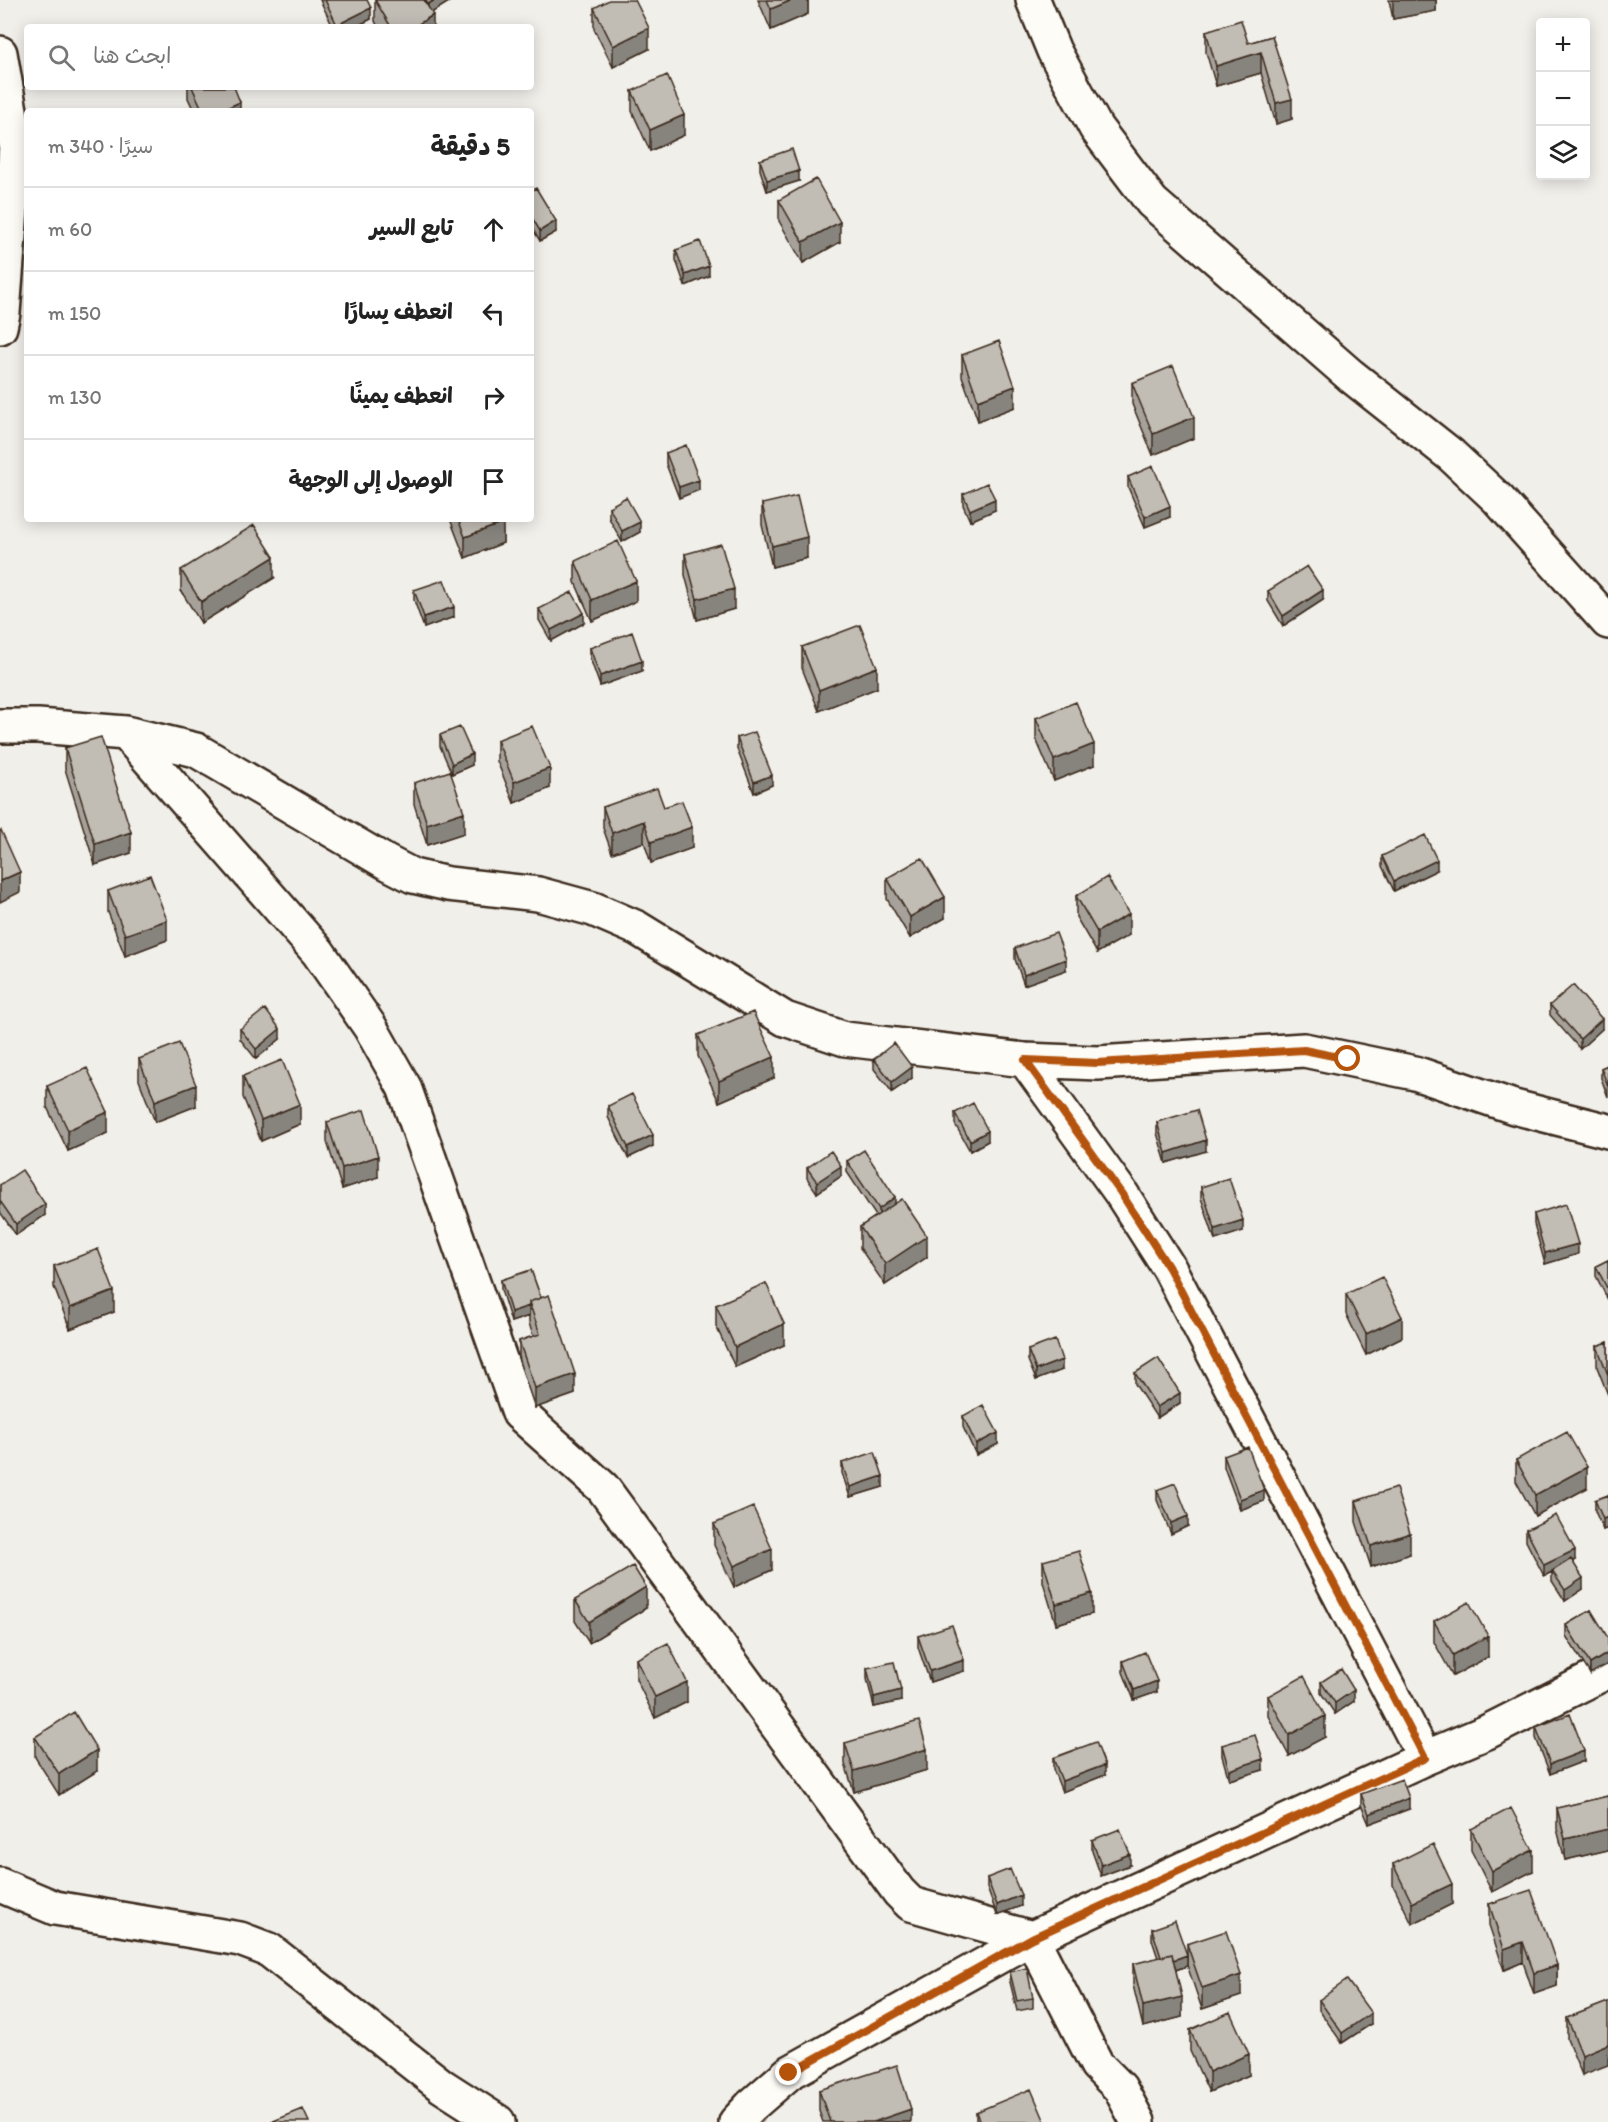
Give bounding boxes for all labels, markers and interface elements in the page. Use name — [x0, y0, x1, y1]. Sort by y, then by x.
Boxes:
map controls — [1536, 18, 1590, 180]
button: + — [1536, 18, 1590, 72]
search box — [24, 24, 534, 90]
icon: search — [45, 41, 78, 74]
text: ابحث هنا — [93, 42, 172, 69]
button: − — [1536, 72, 1590, 126]
button: layers — [1536, 126, 1590, 180]
text: 5 دقيقة — [431, 130, 510, 162]
text: سيرًا · 340 m — [48, 134, 153, 158]
icon: ahead — [477, 213, 510, 246]
text: تابع السير — [370, 214, 453, 241]
text: 60 m — [48, 217, 92, 241]
icon: left — [477, 297, 510, 330]
text: انعطف يسارًا — [344, 298, 453, 325]
text: 150 m — [48, 301, 101, 325]
icon: right — [477, 381, 510, 414]
text: انعطف يمينًا — [350, 382, 453, 409]
text: 130 m — [48, 385, 102, 409]
icon: arrive — [477, 465, 510, 498]
text: الوصول إلى الوجهة — [288, 466, 453, 493]
route start — [1334, 1045, 1360, 1071]
route end — [775, 2059, 801, 2085]

